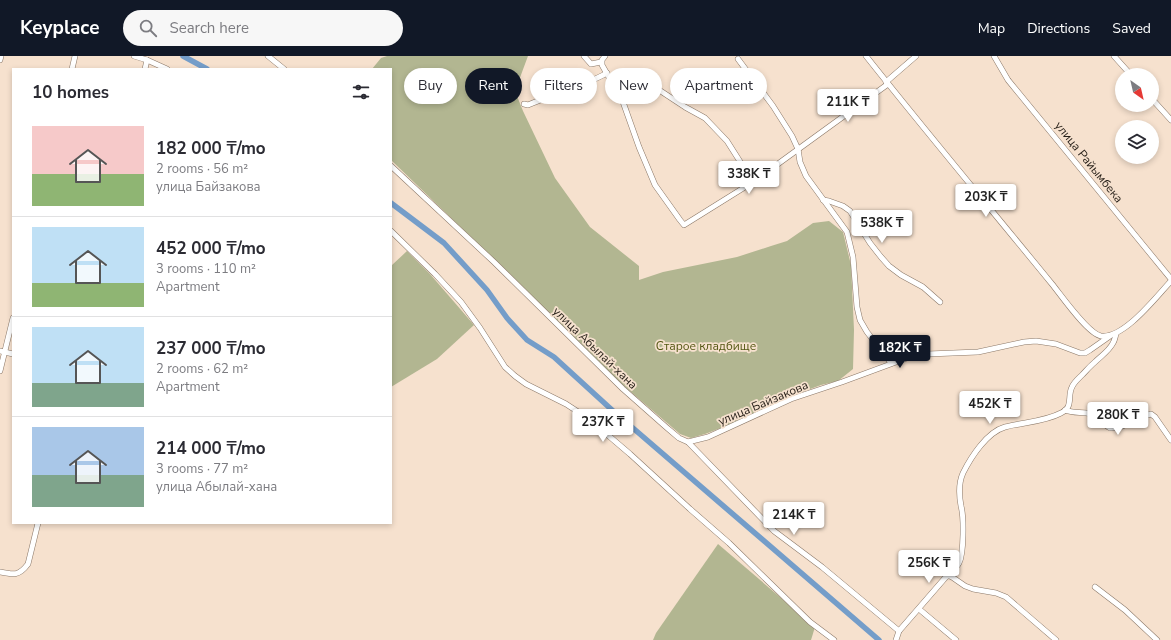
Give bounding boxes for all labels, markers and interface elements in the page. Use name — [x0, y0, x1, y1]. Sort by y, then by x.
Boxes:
search box — [123, 10, 403, 46]
text: Keyplace — [20, 15, 99, 41]
icon: search — [137, 17, 159, 39]
text: Search here — [169, 18, 249, 38]
text: Map — [978, 19, 1005, 38]
text: Directions — [1027, 19, 1090, 38]
text: Saved — [1112, 19, 1151, 38]
chip: Buy — [404, 68, 457, 104]
chip: Rent — [465, 68, 522, 104]
chip: Filters — [530, 68, 597, 104]
chip: New — [605, 68, 662, 104]
chip: Apartment — [670, 68, 767, 104]
north arrow — [1115, 68, 1159, 112]
map controls — [1115, 68, 1159, 164]
text: 10 homes — [32, 81, 109, 104]
icon: filters — [350, 81, 372, 103]
pin: 211K ₸ — [815, 89, 881, 123]
text: 211K ₸ — [826, 93, 870, 111]
street label: улица Райымбека — [1051, 118, 1127, 206]
button: layers — [1115, 120, 1159, 164]
text: 182 000 ₸/mo — [156, 137, 266, 160]
icon: home — [64, 142, 112, 190]
text: 2 rooms · 56 m² — [156, 160, 248, 178]
pin: 338K ₸ — [716, 161, 782, 195]
text: 338K ₸ — [727, 165, 771, 183]
text: улица Байзакова — [156, 178, 261, 196]
pin: 203K ₸ — [953, 184, 1019, 218]
text: 203K ₸ — [964, 188, 1008, 206]
pin: 538K ₸ — [849, 210, 915, 244]
text: 538K ₸ — [860, 214, 904, 232]
text: 452 000 ₸/mo — [156, 237, 266, 260]
icon: home — [64, 243, 112, 291]
text: 3 rooms · 110 m² — [156, 260, 256, 278]
text: Apartment — [156, 278, 219, 296]
street label: улица Абылай-хана — [549, 303, 641, 393]
pin: 182K ₸ — [867, 335, 933, 369]
text: 237 000 ₸/mo — [156, 337, 266, 360]
park label: Старое кладбище — [656, 338, 756, 354]
text: 182K ₸ — [878, 339, 922, 357]
icon: home — [64, 343, 112, 391]
text: 2 rooms · 62 m² — [156, 360, 248, 378]
street label: улица Байзакова — [715, 377, 811, 429]
text: Apartment — [156, 378, 219, 396]
pin: 452K ₸ — [957, 391, 1023, 425]
text: 452K ₸ — [968, 395, 1012, 413]
pin: 280K ₸ — [1085, 402, 1151, 436]
text: 280K ₸ — [1096, 406, 1140, 424]
pin: 237K ₸ — [570, 409, 636, 443]
text: 237K ₸ — [581, 413, 625, 431]
text: 214 000 ₸/mo — [156, 437, 266, 460]
icon: home — [64, 443, 112, 491]
text: 3 rooms · 77 m² — [156, 460, 248, 478]
text: улица Абылай-хана — [156, 478, 277, 496]
pin: 214K ₸ — [761, 502, 827, 536]
text: 214K ₸ — [772, 506, 816, 524]
pin: 256K ₸ — [896, 550, 962, 584]
text: 256K ₸ — [907, 554, 951, 572]

